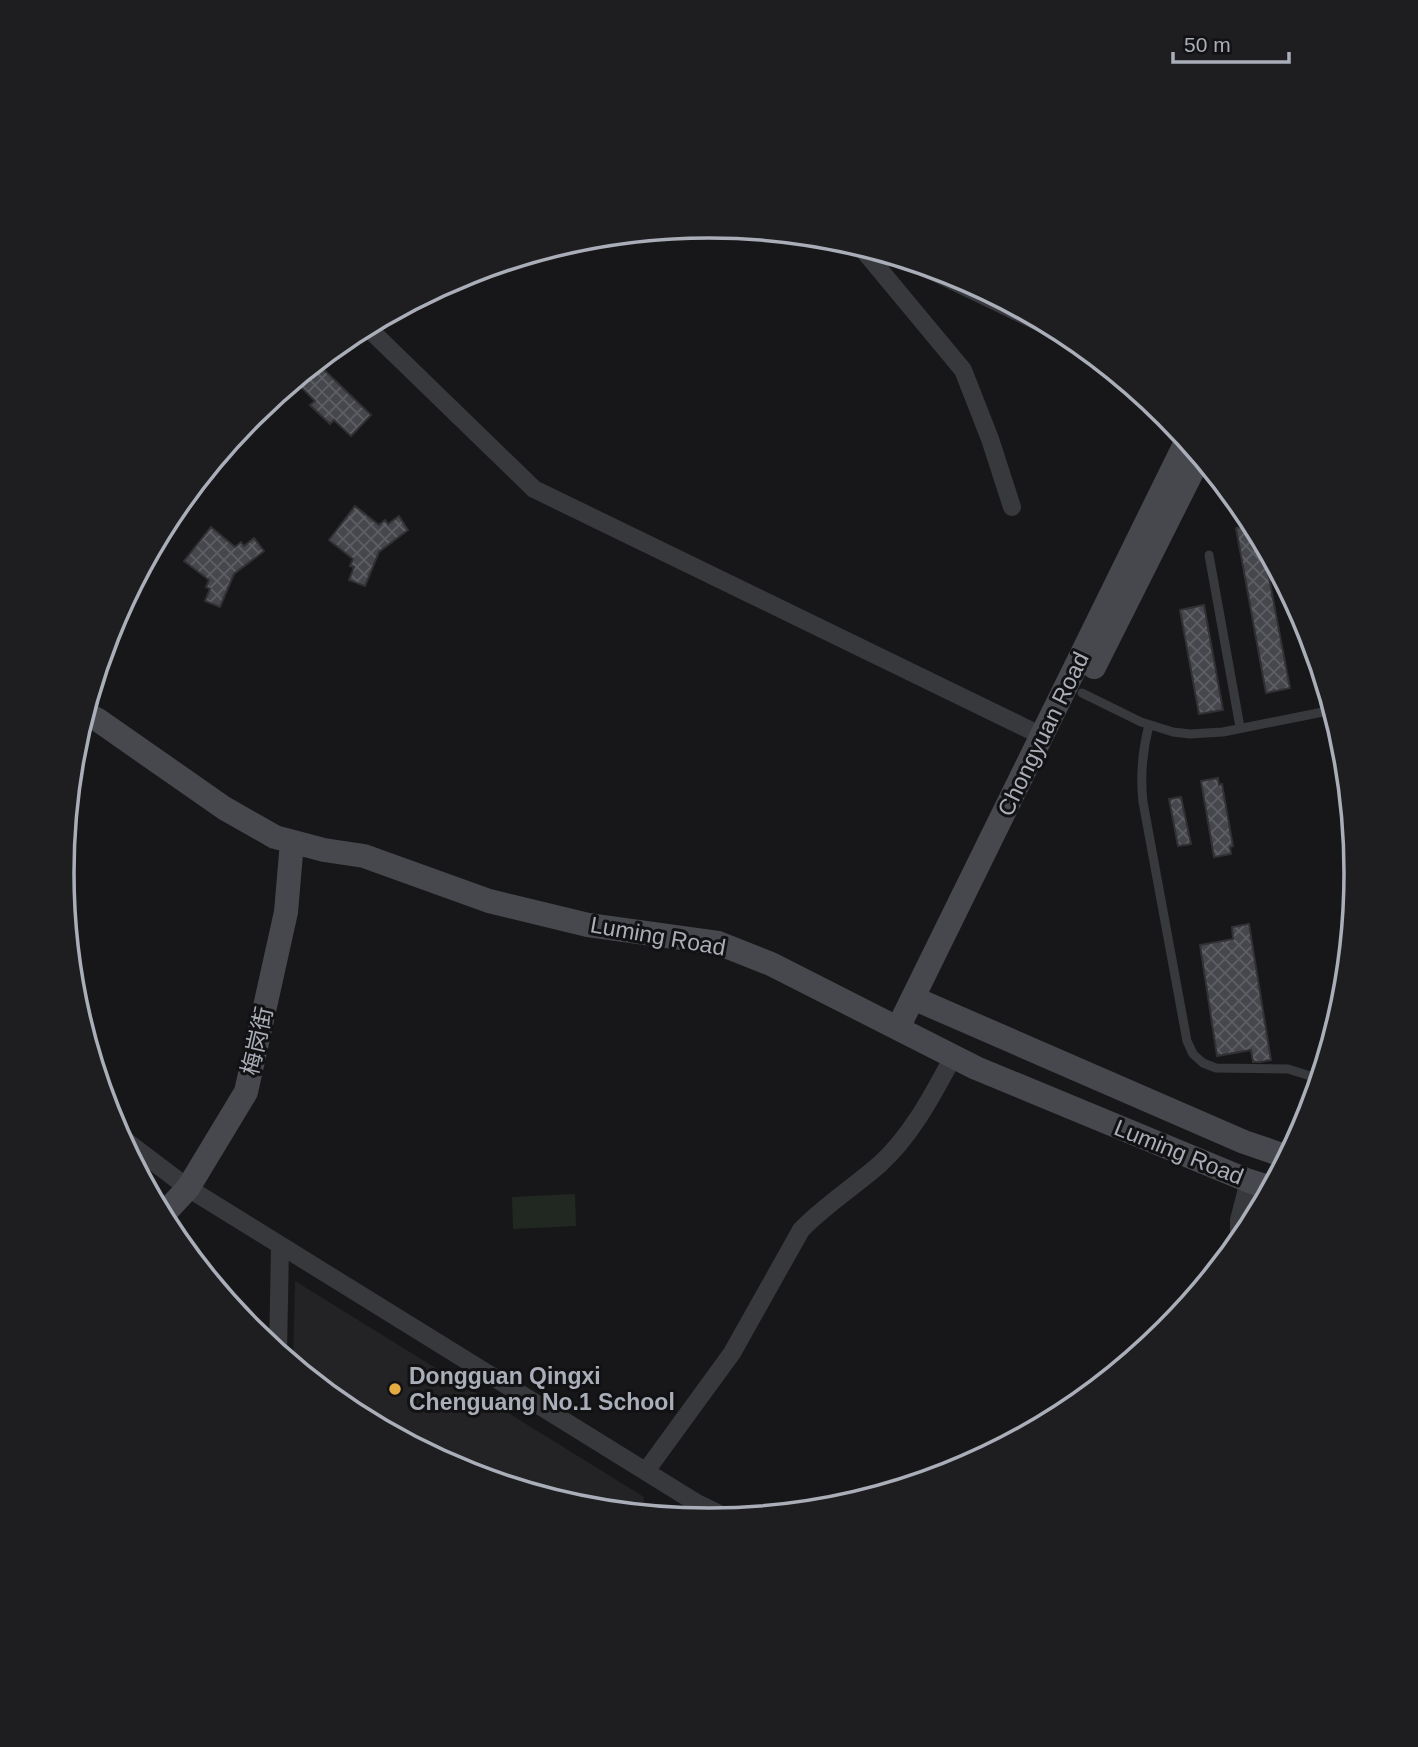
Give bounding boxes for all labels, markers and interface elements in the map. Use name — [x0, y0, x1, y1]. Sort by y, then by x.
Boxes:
scale bar — [1173, 21, 1288, 65]
text: 50 m — [1184, 33, 1231, 56]
street label: Chongyuan Road — [992, 648, 1094, 820]
street label: Luming Road — [588, 911, 728, 961]
street label: 梅岗街 — [237, 1004, 277, 1078]
street label: Luming Road — [1111, 1114, 1247, 1190]
place label: Dongguan Qingxi Chenguang No.1 School — [409, 1363, 675, 1415]
marker: Dongguan Qingxi Chenguang No.1 School — [387, 1381, 403, 1397]

